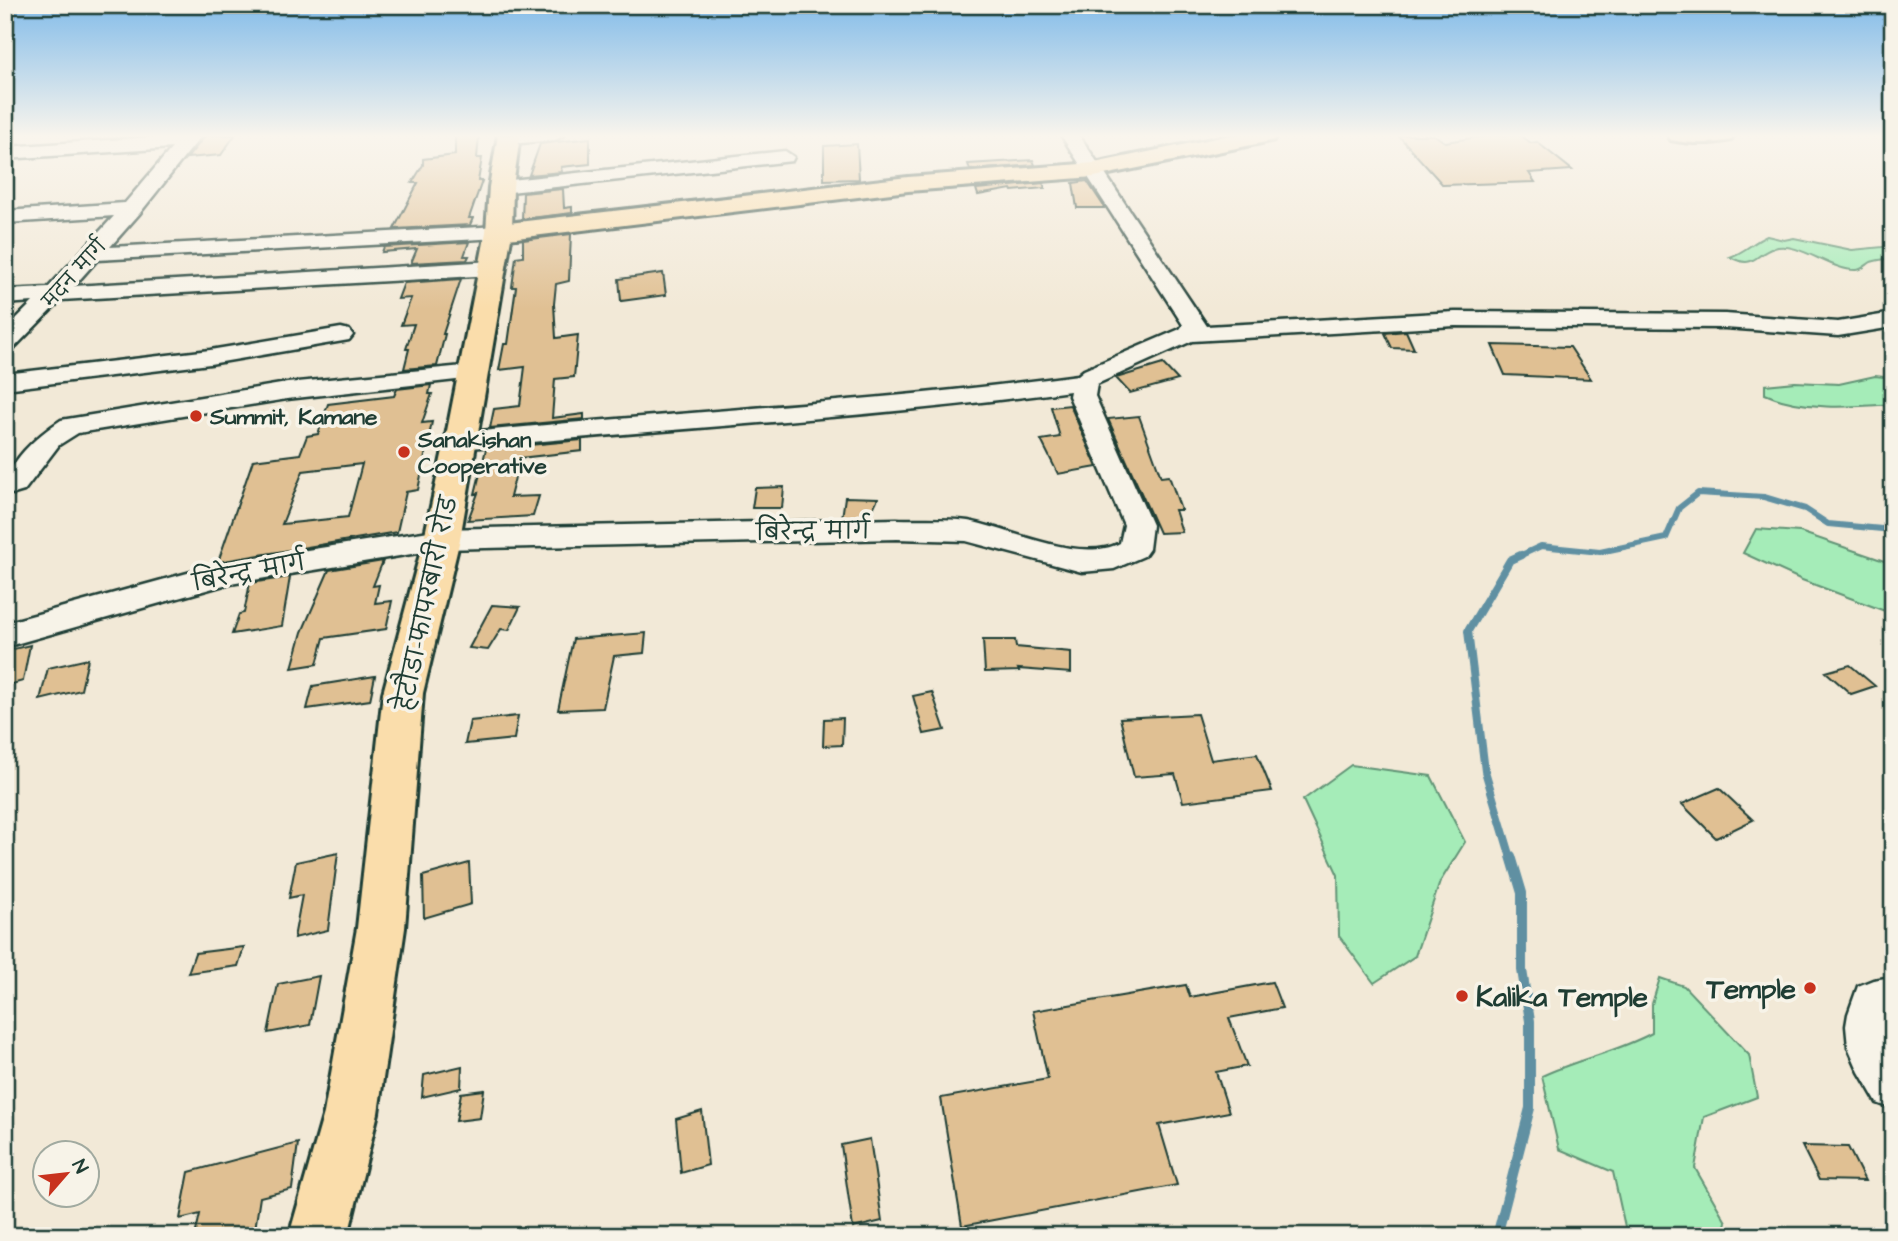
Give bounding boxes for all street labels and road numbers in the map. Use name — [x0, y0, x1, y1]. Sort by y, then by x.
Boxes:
street label: मदन मार्ग — [34, 231, 114, 315]
street label: हेटौडा-फापरबारी रोड — [382, 490, 466, 715]
street label: बिरेन्द्र मार्ग — [754, 512, 872, 549]
street label: बिरेन्द्र मार्ग — [188, 543, 310, 600]

